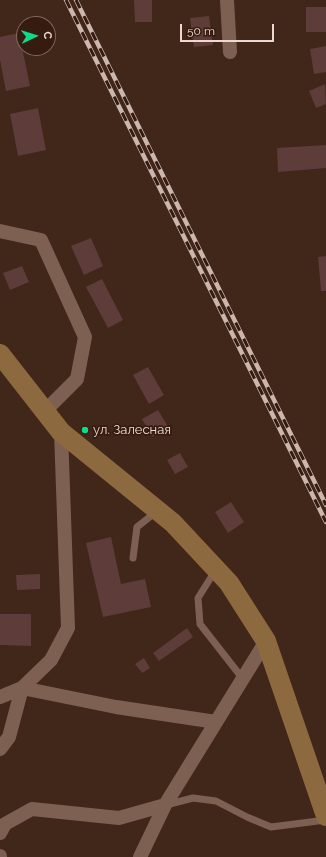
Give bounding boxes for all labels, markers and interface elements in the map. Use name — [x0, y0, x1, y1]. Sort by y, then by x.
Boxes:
north arrow — [16, 16, 56, 56]
scale bar — [182, 16, 276, 42]
text: 50 m — [187, 24, 215, 38]
text: С — [41, 31, 54, 39]
place label: ул. Залесная — [93, 422, 171, 438]
marker: ул. Залесная — [80, 425, 90, 435]

